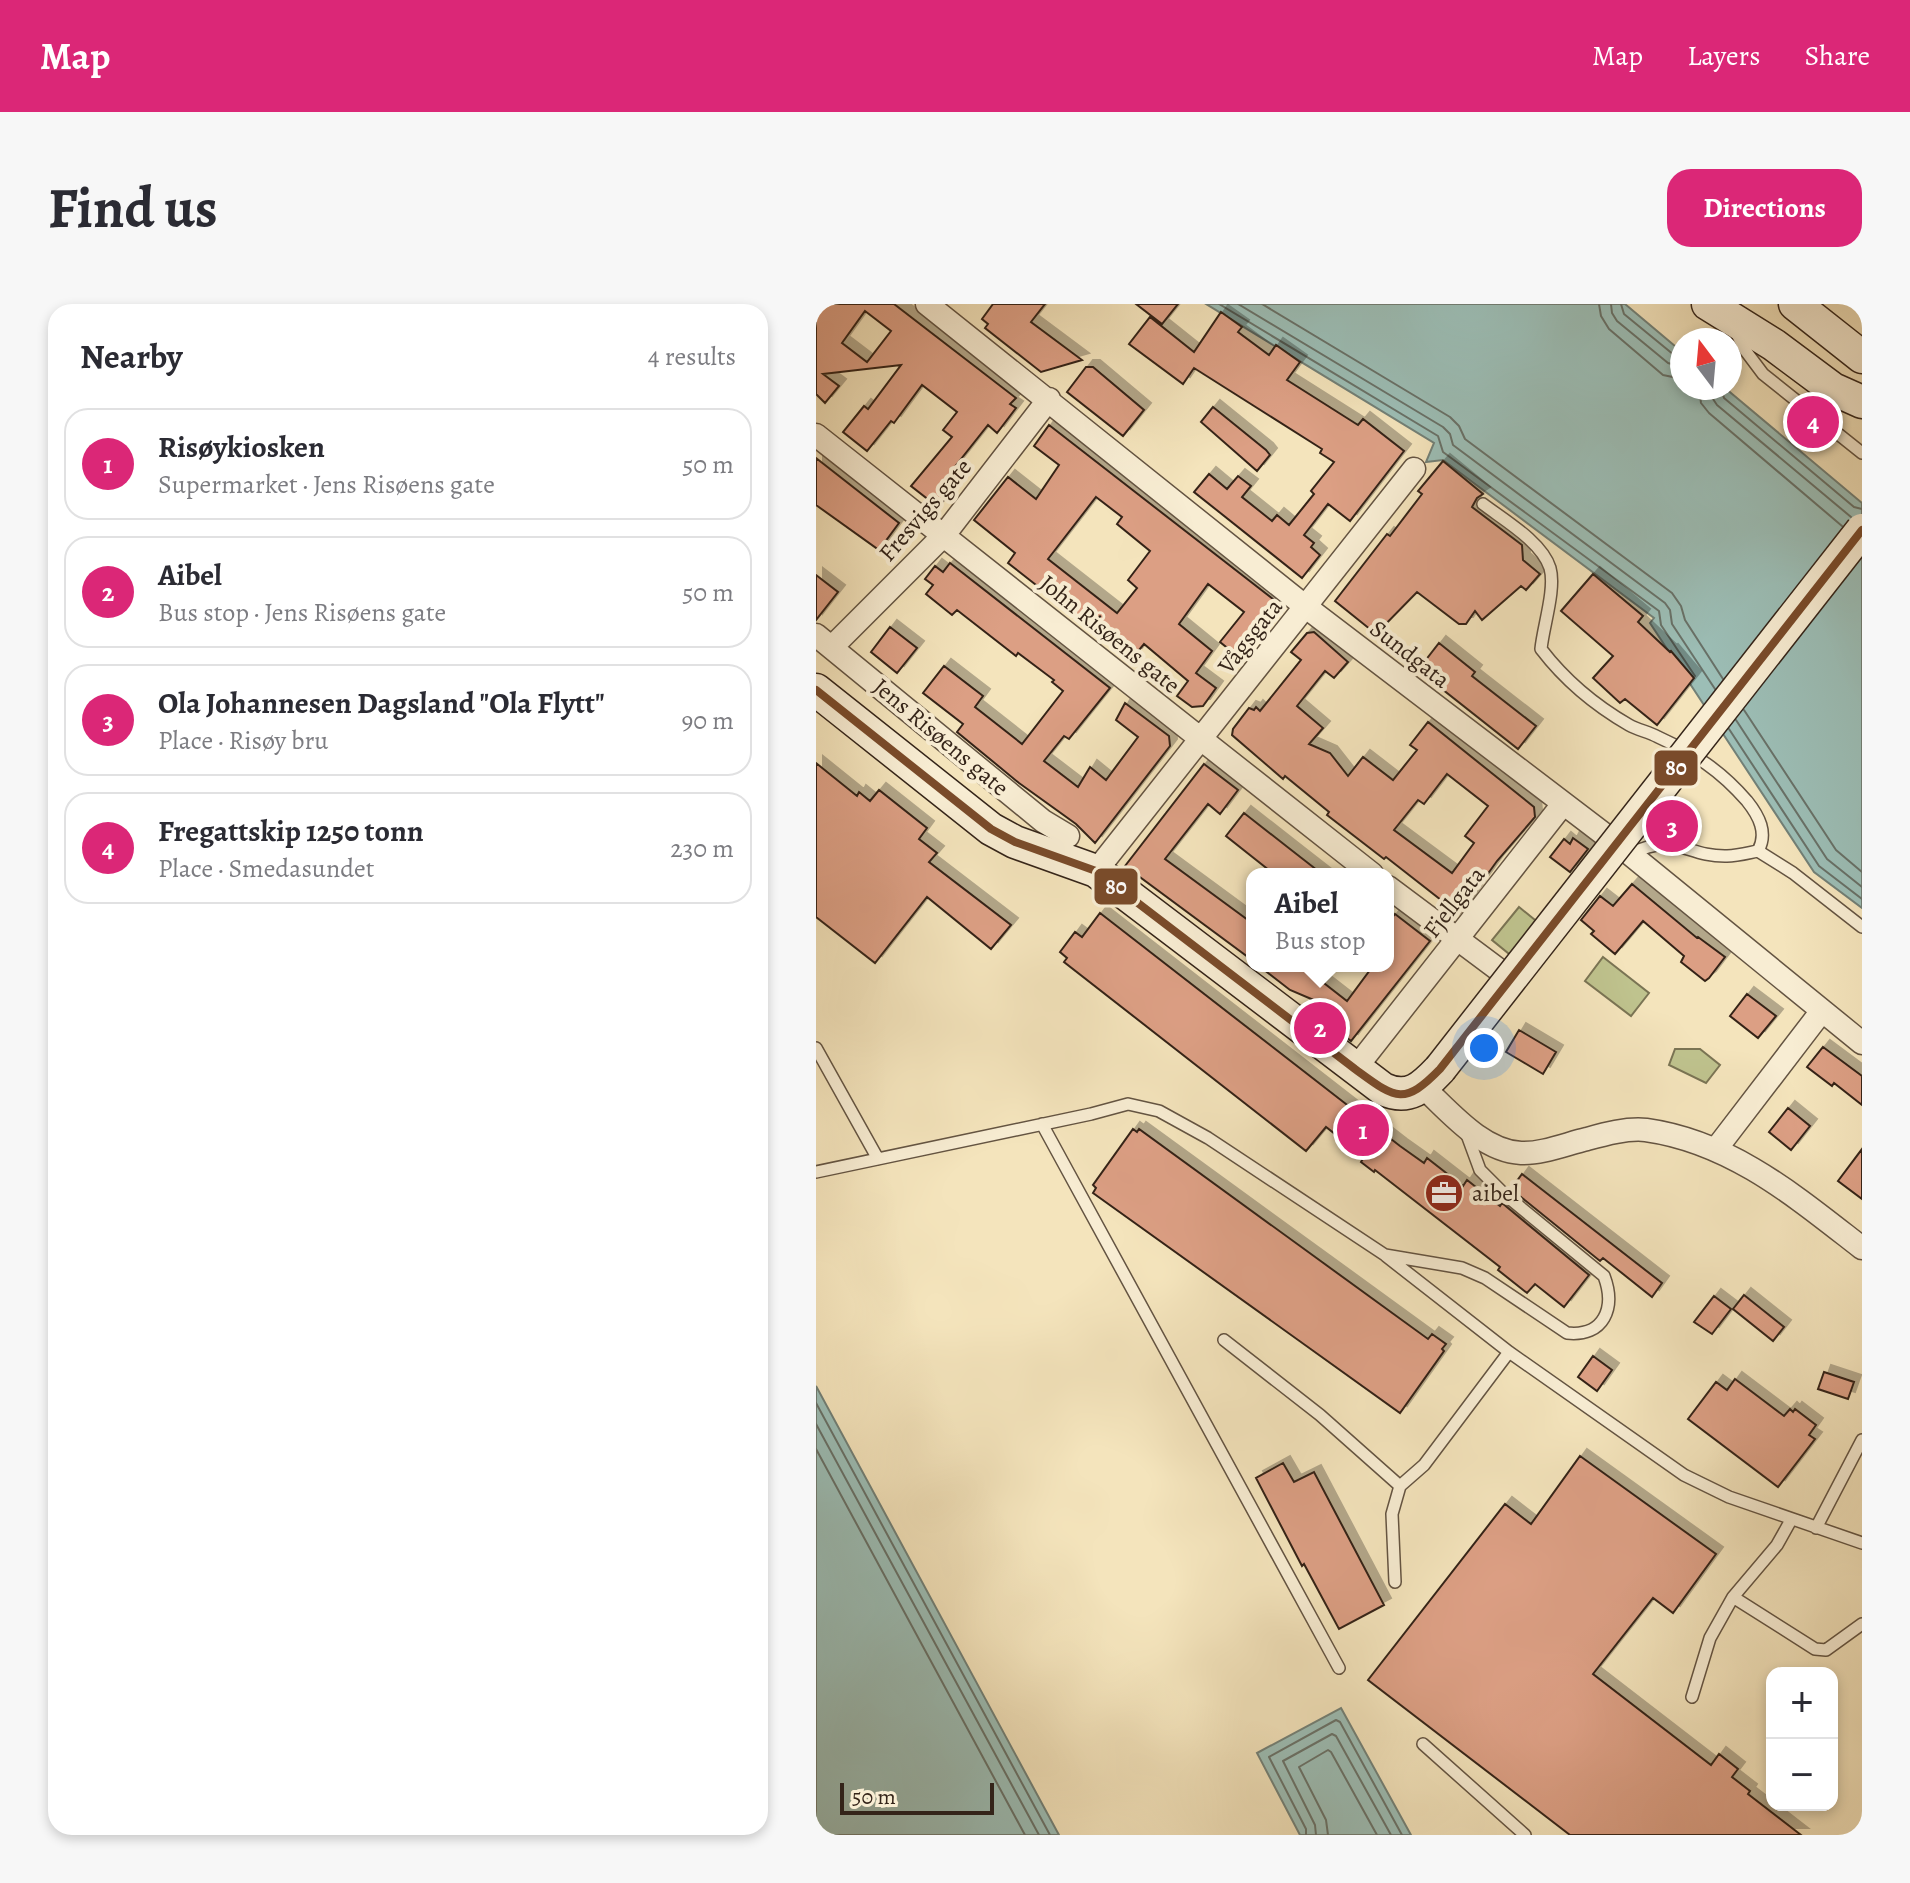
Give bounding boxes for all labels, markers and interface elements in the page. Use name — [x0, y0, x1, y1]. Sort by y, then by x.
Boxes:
text: Map — [40, 30, 110, 82]
text: Map — [1592, 37, 1643, 75]
text: Layers — [1687, 37, 1760, 75]
text: Share — [1804, 37, 1870, 75]
button: Directions — [1667, 169, 1862, 247]
text: Find us — [48, 170, 218, 246]
north arrow — [1670, 328, 1742, 400]
text: Nearby — [80, 333, 183, 380]
text: 4 results — [648, 339, 736, 374]
pin: 4 — [1787, 392, 1839, 452]
text: Risøykiosken — [158, 427, 325, 467]
text: 1 — [103, 447, 113, 482]
text: 50 m — [682, 447, 734, 482]
street label: Fresvigs gate — [871, 452, 979, 568]
text: Supermarket · Jens Risøens gate — [158, 467, 495, 502]
text: Aibel — [158, 555, 222, 595]
street label: John Risøens gate — [1033, 567, 1187, 701]
text: 2 — [102, 575, 114, 610]
text: 50 m — [682, 575, 734, 610]
street label: Vågsgata — [1210, 591, 1290, 681]
text: Bus stop · Jens Risøens gate — [158, 595, 446, 630]
street label: Sundgata — [1363, 613, 1457, 696]
street label: Jens Risøens gate — [866, 671, 1016, 803]
text: Ola Johannesen Dagsland "Ola Flytt" — [158, 683, 605, 723]
text: 3 — [102, 703, 114, 738]
text: 90 m — [682, 703, 734, 738]
text: Place · Risøy bru — [158, 723, 328, 758]
line badge: 80 — [1653, 749, 1699, 787]
text: 80 — [1665, 753, 1687, 783]
pin: 3 — [1646, 796, 1698, 856]
text: Fregattskip 1250 tonn — [158, 811, 424, 851]
text: 4 — [102, 831, 114, 866]
text: 230 m — [670, 831, 734, 866]
text: Place · Smedasundet — [158, 851, 374, 886]
street label: Fjellgata — [1416, 859, 1493, 944]
line badge: 80 — [1093, 867, 1139, 906]
popup — [1246, 868, 1394, 972]
text: 80 — [1105, 872, 1127, 902]
text: Aibel — [1275, 883, 1338, 923]
text: Bus stop — [1275, 923, 1365, 958]
pin: 2 — [1294, 998, 1346, 1058]
your location — [1464, 1028, 1504, 1068]
pin: 1 — [1337, 1100, 1389, 1160]
office icon: aibel — [1423, 1172, 1465, 1214]
place label: aibel — [1472, 1177, 1519, 1209]
map controls — [1766, 1667, 1838, 1811]
button: + — [1766, 1667, 1838, 1739]
button: − — [1766, 1739, 1838, 1811]
scale bar — [840, 1779, 994, 1815]
text: 50 m — [852, 1782, 896, 1812]

